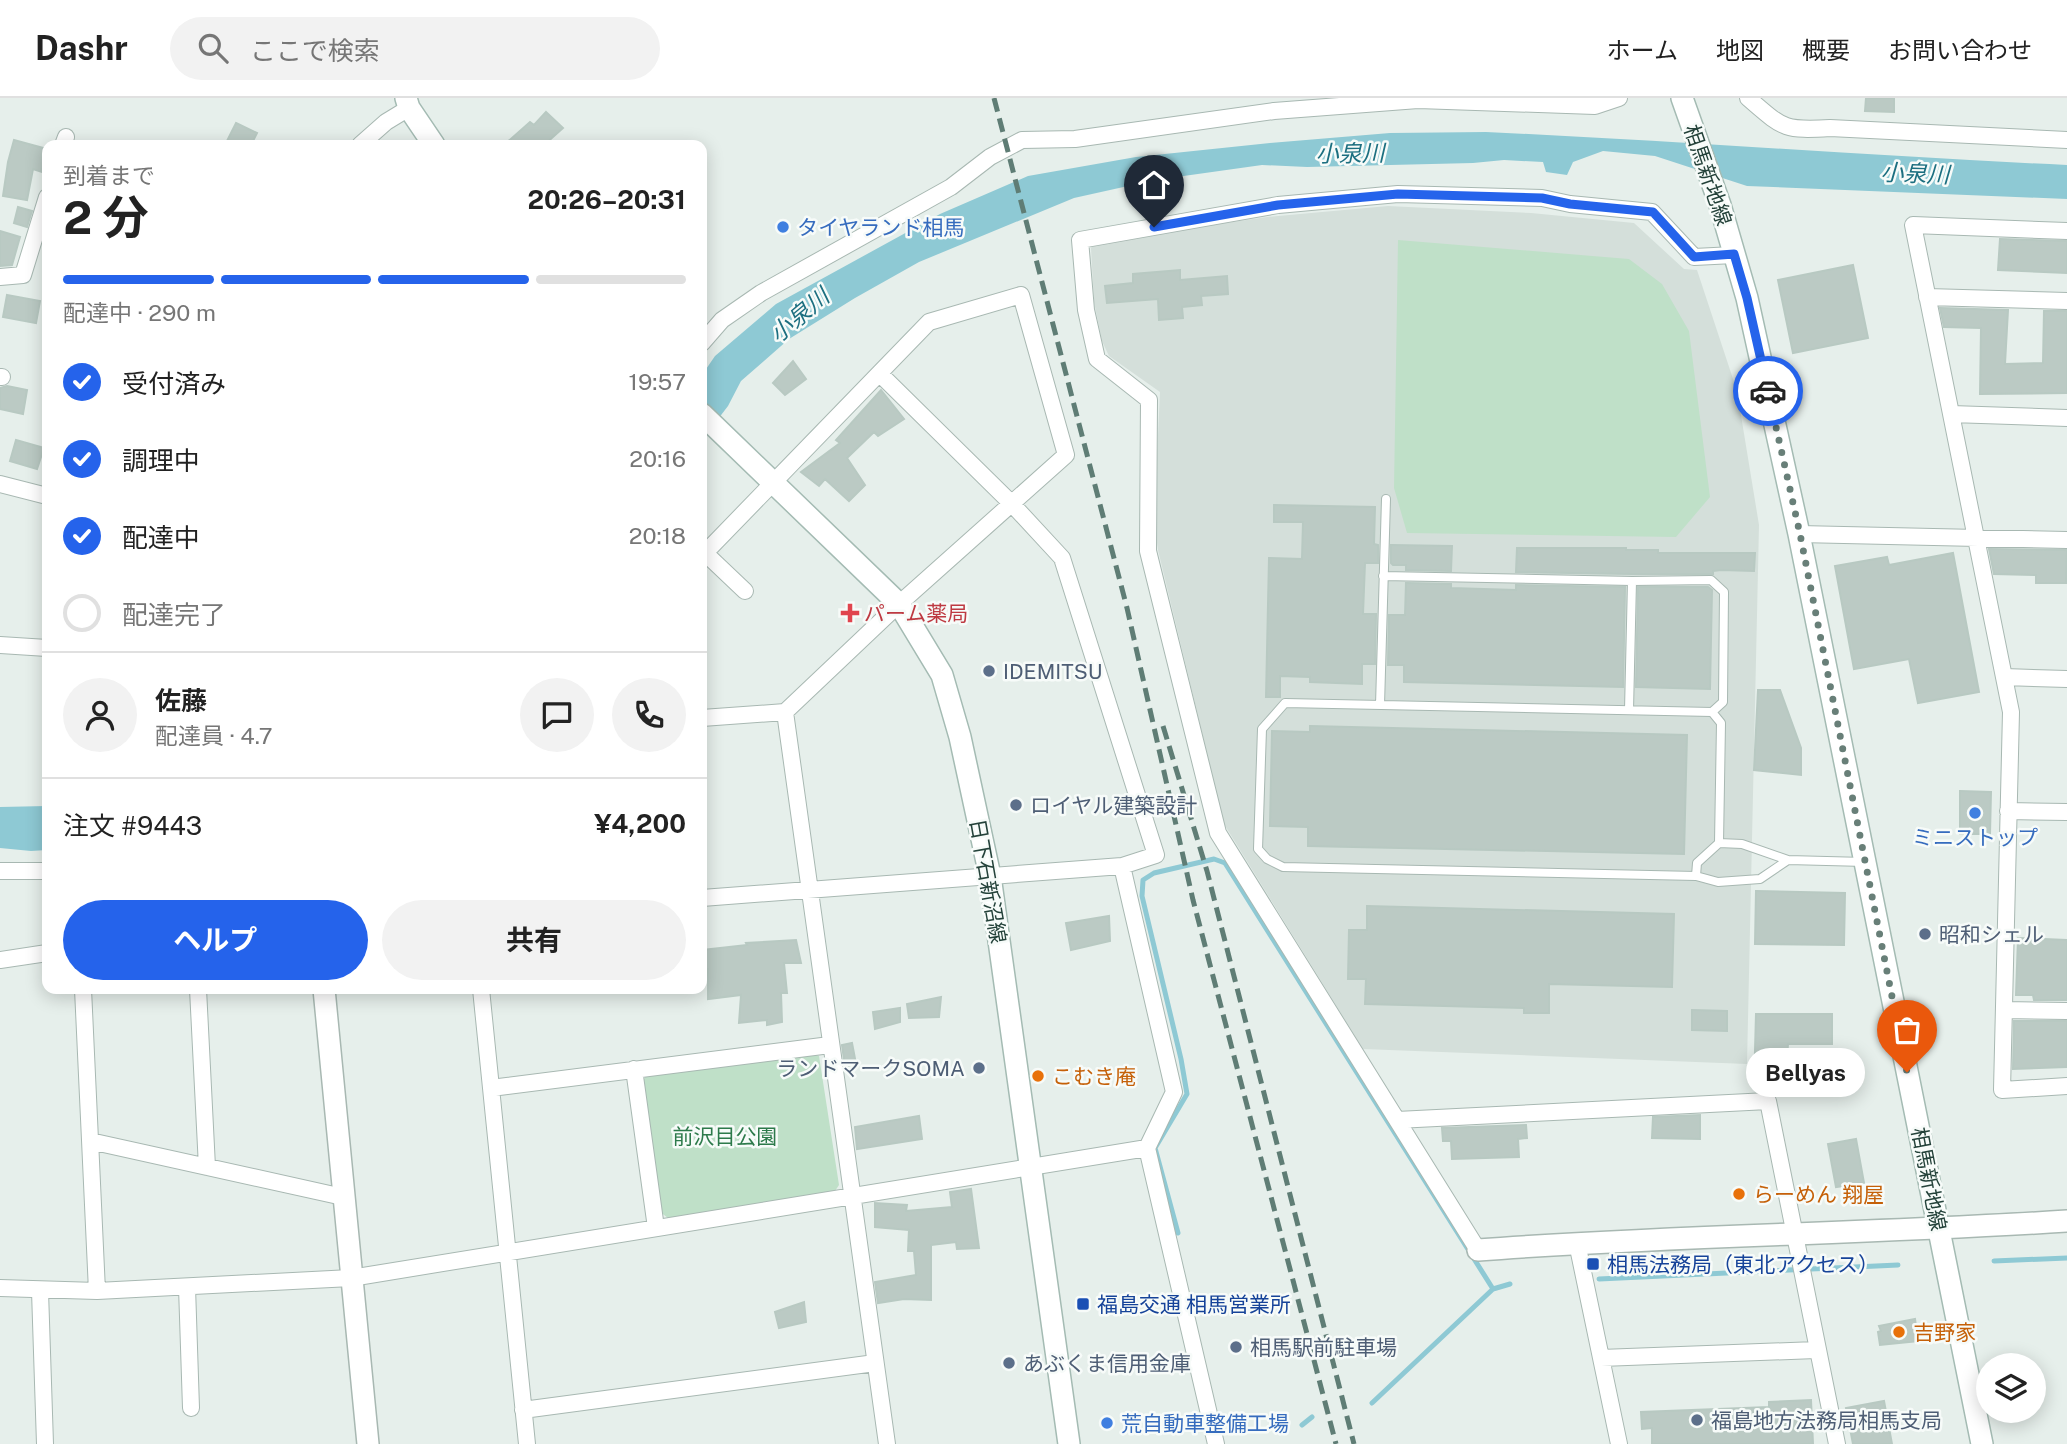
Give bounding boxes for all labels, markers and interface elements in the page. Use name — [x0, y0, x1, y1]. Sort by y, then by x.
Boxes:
search box — [170, 17, 660, 80]
text: Dashr — [35, 29, 128, 67]
icon: search — [194, 29, 232, 67]
text: ここで検索 — [250, 35, 380, 66]
text: ホーム — [1607, 36, 1678, 64]
text: 地図 — [1716, 36, 1764, 64]
text: 概要 — [1802, 36, 1850, 64]
text: お問い合わせ — [1888, 36, 2032, 64]
street label: 相馬新地線 — [1679, 121, 1737, 229]
water label: 小泉川 — [1315, 139, 1388, 167]
pin — [1124, 155, 1184, 227]
water label: 小泉川 — [1880, 158, 1953, 188]
text: 到着まで — [63, 162, 155, 189]
icon: home — [1135, 166, 1173, 204]
text: 20:26–20:31 — [527, 184, 686, 215]
text: 2 分 — [63, 190, 149, 244]
place label: タイヤランド相馬 — [797, 215, 964, 240]
marker: タイヤランド相馬 — [775, 219, 791, 235]
water label: 小泉川 — [764, 281, 836, 348]
text: 配達中 · 290 m — [63, 299, 216, 326]
courier — [1733, 356, 1803, 426]
icon: check — [63, 363, 101, 401]
text: 受付済み — [122, 368, 226, 399]
text: 19:57 — [629, 368, 686, 395]
icon: car — [1749, 372, 1787, 410]
icon: check — [63, 440, 101, 478]
text: 調理中 — [122, 445, 200, 476]
text: 20:16 — [629, 445, 686, 472]
icon: check — [63, 517, 101, 555]
text: 配達中 — [122, 522, 200, 553]
text: 20:18 — [629, 522, 686, 549]
text: 配達完了 — [122, 599, 226, 630]
place label: パーム薬局 — [864, 601, 968, 626]
marker: パーム薬局 — [842, 605, 858, 621]
place label: IDEMITSU — [1003, 659, 1103, 684]
marker: IDEMITSU — [981, 663, 997, 679]
button: person — [63, 678, 137, 752]
button: chat — [520, 678, 594, 752]
button: phone — [612, 678, 686, 752]
text: 佐藤 — [155, 685, 207, 716]
text: 配達員 · 4.7 — [155, 722, 273, 749]
place label: ロイヤル建築設計 — [1030, 793, 1197, 818]
marker: ロイヤル建築設計 — [1008, 797, 1024, 813]
marker: ミニストップ — [1967, 805, 1983, 821]
text: ¥4,200 — [594, 808, 686, 839]
text: 注文 #9443 — [63, 810, 202, 841]
street label: 日下石新沼線 — [965, 817, 1011, 945]
place label: ミニストップ — [1912, 825, 2038, 850]
button: ヘルプ — [63, 900, 368, 980]
button: 共有 — [382, 900, 686, 980]
place label: 昭和シェル — [1939, 922, 2044, 947]
marker: 昭和シェル — [1917, 926, 1933, 942]
pin — [1877, 1000, 1937, 1072]
icon: bag — [1888, 1011, 1926, 1049]
callout: Bellyas — [1746, 1048, 1865, 1096]
place label: ランドマークSOMA — [776, 1056, 965, 1081]
text: Bellyas — [1765, 1059, 1846, 1086]
marker: ランドマークSOMA — [971, 1060, 987, 1076]
place label: こむき庵 — [1052, 1064, 1136, 1089]
marker: こむき庵 — [1030, 1068, 1046, 1084]
park label: 前沢目公園 — [673, 1124, 778, 1149]
street label: 相馬新地線 — [1907, 1125, 1951, 1233]
place label: らーめん 翔屋 — [1753, 1182, 1884, 1207]
marker: らーめん 翔屋 — [1731, 1186, 1747, 1202]
place label: 相馬法務局（東北アクセス） — [1607, 1252, 1879, 1277]
marker: 相馬法務局（東北アクセス） — [1585, 1256, 1601, 1272]
place label: 福島交通 相馬営業所 — [1097, 1292, 1291, 1317]
marker: 福島交通 相馬営業所 — [1075, 1296, 1091, 1312]
place label: 吉野家 — [1913, 1320, 1976, 1345]
marker: 吉野家 — [1891, 1324, 1907, 1340]
place label: 相馬駅前駐車場 — [1250, 1335, 1397, 1360]
marker: 相馬駅前駐車場 — [1228, 1339, 1244, 1355]
place label: あぶくま信用金庫 — [1023, 1351, 1191, 1376]
map controls — [1976, 1353, 2046, 1423]
button: layers — [1976, 1353, 2046, 1423]
marker: あぶくま信用金庫 — [1001, 1355, 1017, 1371]
place label: 福島地方法務局相馬支局 — [1711, 1408, 1942, 1433]
place label: 荒自動車整備工場 — [1121, 1411, 1289, 1436]
marker: 福島地方法務局相馬支局 — [1689, 1412, 1705, 1428]
marker: 荒自動車整備工場 — [1099, 1415, 1115, 1431]

